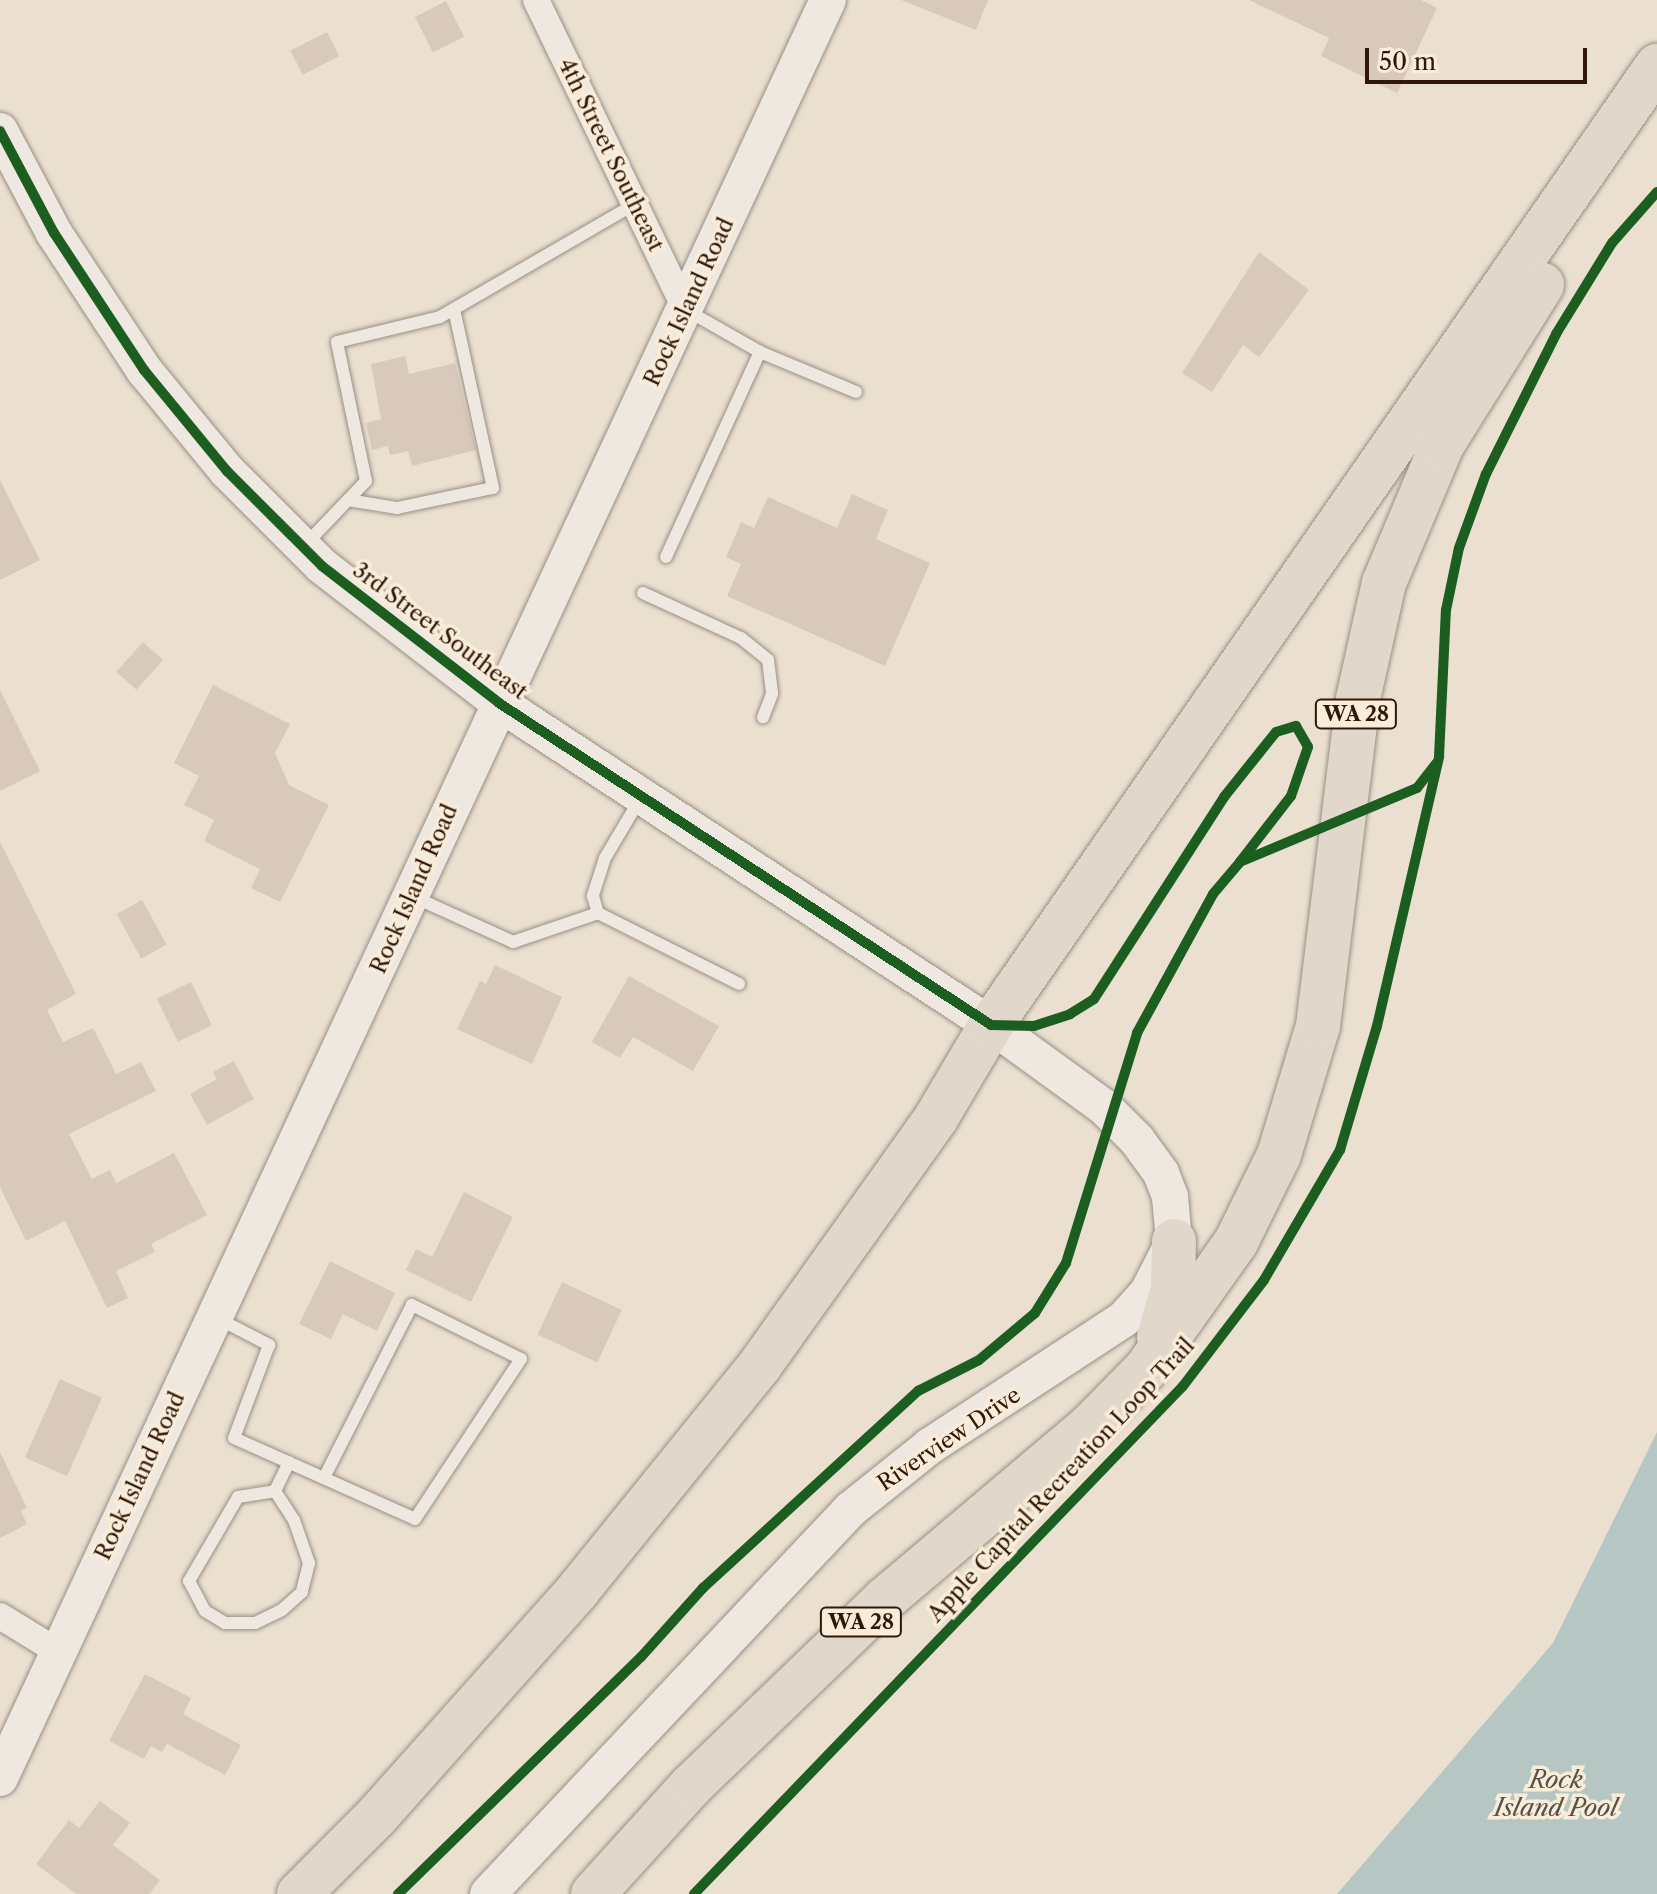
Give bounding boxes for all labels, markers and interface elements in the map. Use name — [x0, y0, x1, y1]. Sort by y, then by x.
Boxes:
scale bar — [1369, 32, 1591, 82]
text: 50 m — [1379, 47, 1436, 76]
street label: 4th Street Southeast — [553, 54, 669, 256]
street label: Rock Island Road — [638, 214, 740, 390]
street label: 3rd Street Southeast — [348, 557, 532, 705]
road number: WA 28 — [1314, 698, 1398, 730]
street label: Rock Island Road — [365, 800, 463, 978]
street label: Apple Capital Recreation Loop Trail — [922, 1332, 1200, 1628]
street label: Riverview Drive — [872, 1381, 1026, 1497]
street label: Rock Island Road — [89, 1388, 191, 1564]
road number: WA 28 — [819, 1606, 903, 1638]
water label: Rock Island Pool — [1494, 1766, 1618, 1822]

